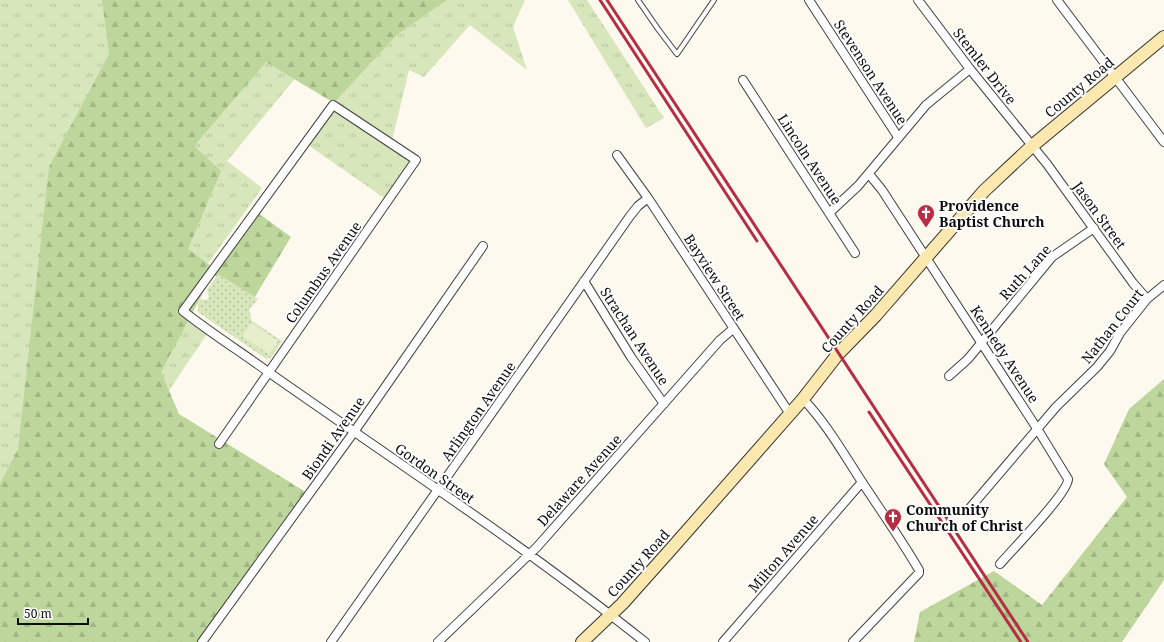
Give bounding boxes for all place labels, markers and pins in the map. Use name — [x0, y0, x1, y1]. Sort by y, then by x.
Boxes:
place label: Providence Baptist Church — [939, 196, 1045, 231]
church icon: Providence Baptist Church — [916, 203, 936, 228]
place label: Community Church of Christ — [906, 500, 1023, 535]
church icon: Community Church of Christ — [883, 507, 903, 532]

